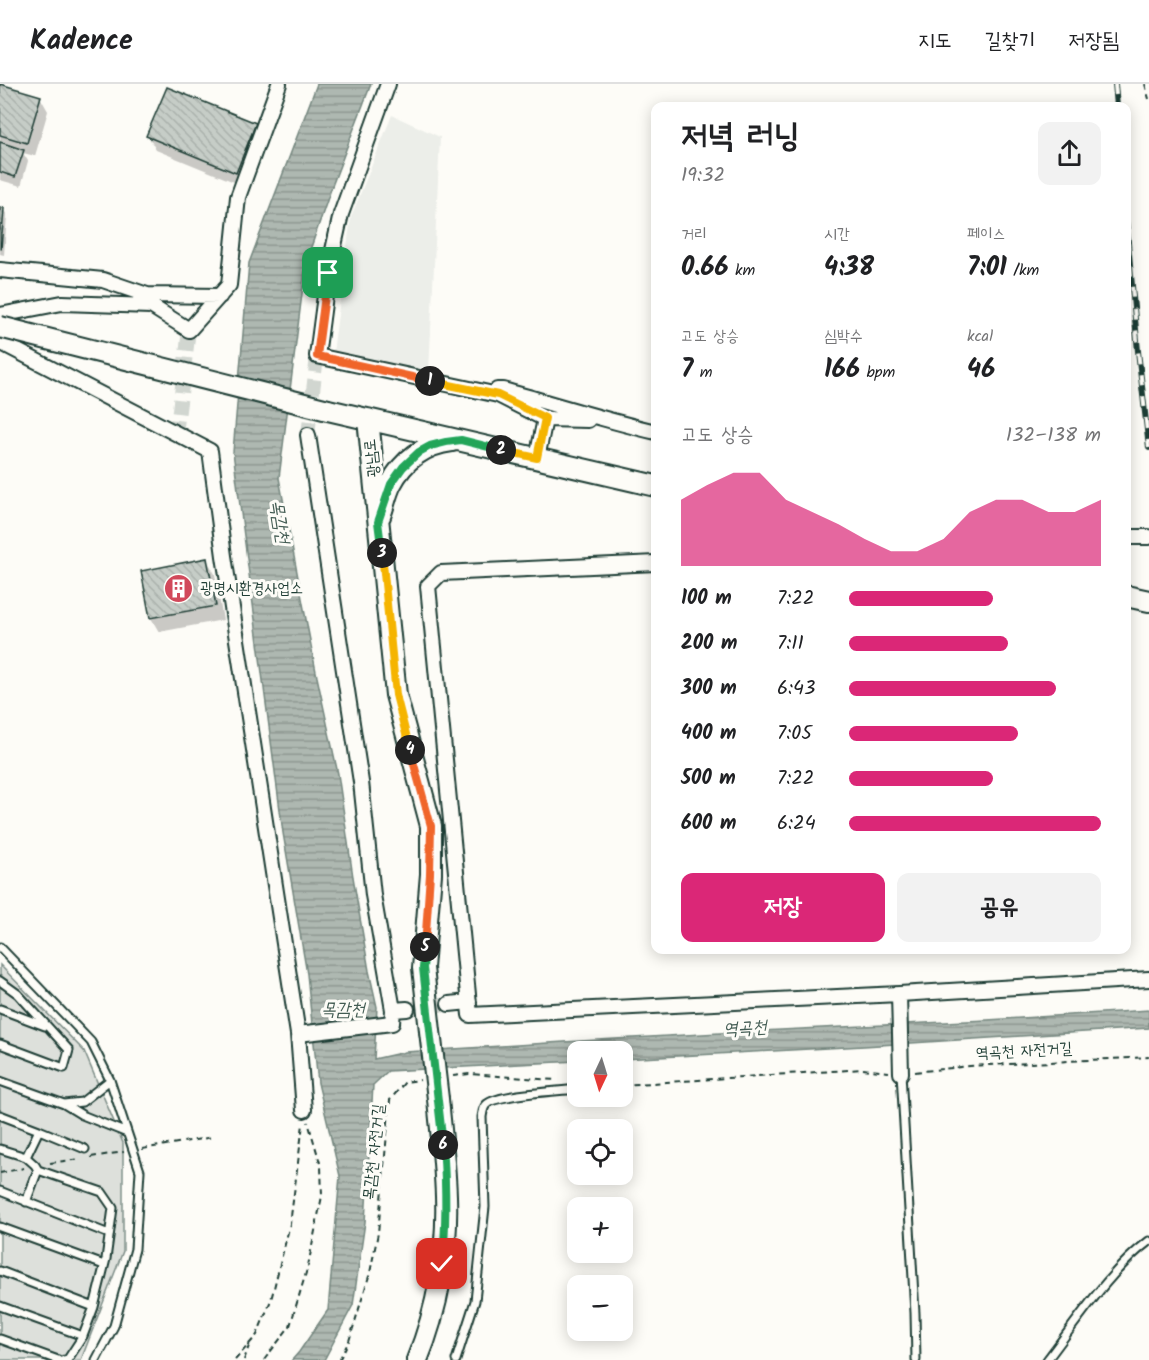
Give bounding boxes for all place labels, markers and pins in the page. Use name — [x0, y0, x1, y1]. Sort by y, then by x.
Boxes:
pin — [302, 247, 353, 298]
pin: 1 — [415, 366, 445, 396]
pin: 2 — [486, 435, 516, 465]
pin: 3 — [367, 538, 397, 568]
building icon: 광명시환경사업소 — [163, 572, 195, 604]
place label: 광명시환경사업소 — [200, 576, 303, 601]
pin: 4 — [395, 735, 425, 765]
pin: 5 — [410, 932, 440, 962]
pin: 6 — [428, 1130, 458, 1160]
pin — [416, 1238, 467, 1289]

